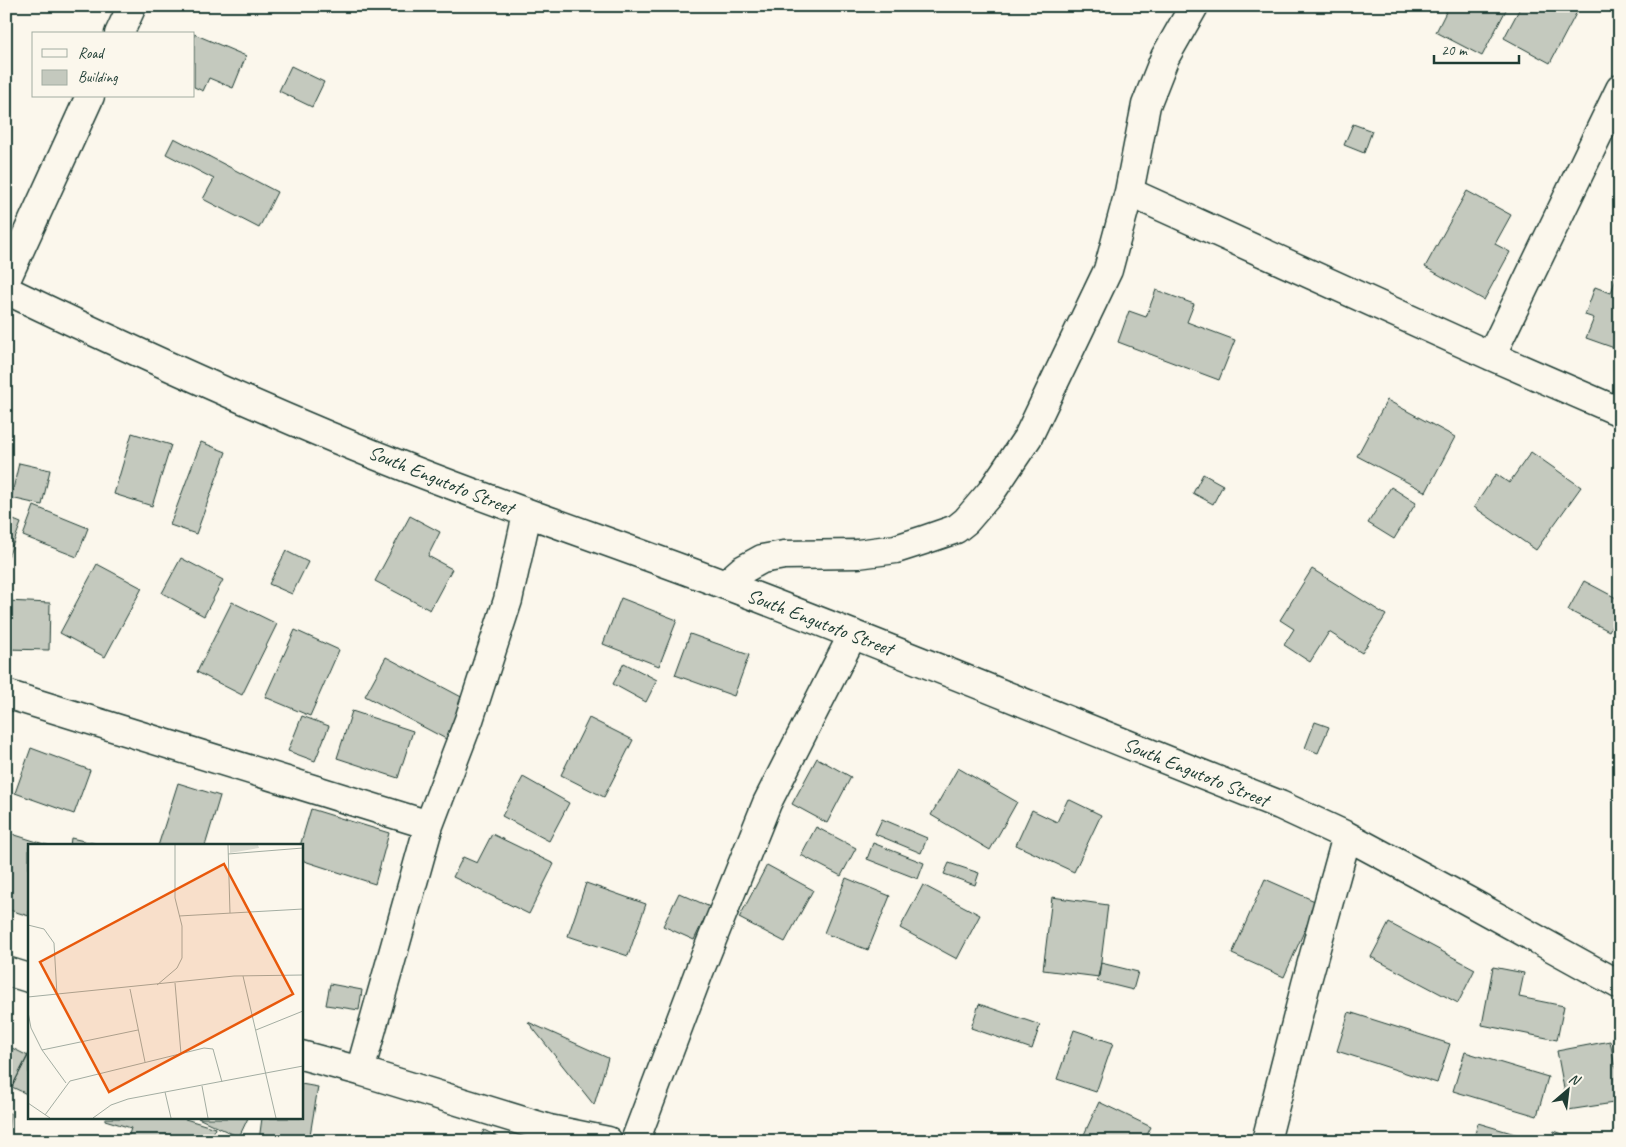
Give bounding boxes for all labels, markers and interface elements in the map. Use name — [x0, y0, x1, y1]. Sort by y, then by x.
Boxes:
legend — [32, 32, 195, 98]
scale bar — [1434, 32, 1518, 64]
text: 20 m — [1441, 41, 1468, 60]
text: Road — [78, 44, 105, 63]
text: Building — [78, 68, 118, 87]
street label: South Engutoto Street — [365, 439, 520, 522]
street label: South Engutoto Street — [743, 583, 900, 663]
street label: South Engutoto Street — [1120, 731, 1275, 814]
inset map — [28, 844, 302, 1120]
north arrow — [1544, 1064, 1594, 1114]
text: N — [1566, 1069, 1584, 1090]

